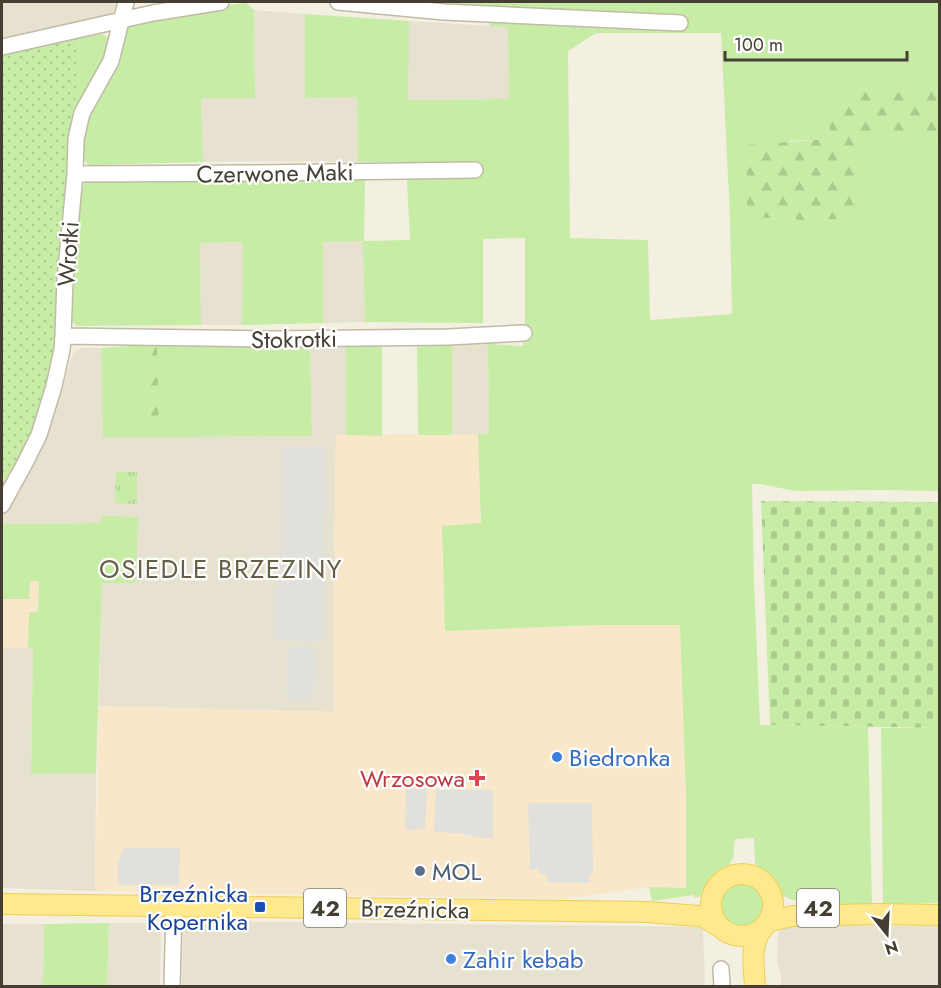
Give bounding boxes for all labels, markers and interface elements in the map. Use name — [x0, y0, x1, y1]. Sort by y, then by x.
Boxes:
scale bar — [725, 24, 906, 62]
text: 100 m — [734, 32, 783, 58]
street label: Czerwone Maki — [196, 154, 354, 192]
street label: Wrotki — [48, 220, 88, 288]
street label: Stokrotki — [251, 321, 337, 357]
district label: OSIEDLE BRZEZINY — [99, 550, 343, 588]
place label: Biedronka — [569, 740, 670, 775]
marker: Biedronka — [550, 750, 564, 764]
place label: Wrzosowa — [360, 761, 465, 796]
marker: Wrzosowa — [470, 771, 484, 785]
place label: MOL — [432, 854, 481, 889]
marker: MOL — [413, 864, 427, 878]
place label: Brzeźnicka Kopernika — [139, 876, 248, 939]
road number: 42 — [304, 889, 346, 927]
road number: 42 — [797, 889, 839, 927]
street label: Brzeźnicka — [360, 891, 470, 927]
marker: Brzeźnicka Kopernika — [253, 900, 267, 914]
north arrow — [857, 904, 917, 964]
text: N — [882, 935, 901, 961]
place label: Zahir kebab — [463, 942, 583, 977]
marker: Zahir kebab — [444, 952, 458, 966]

